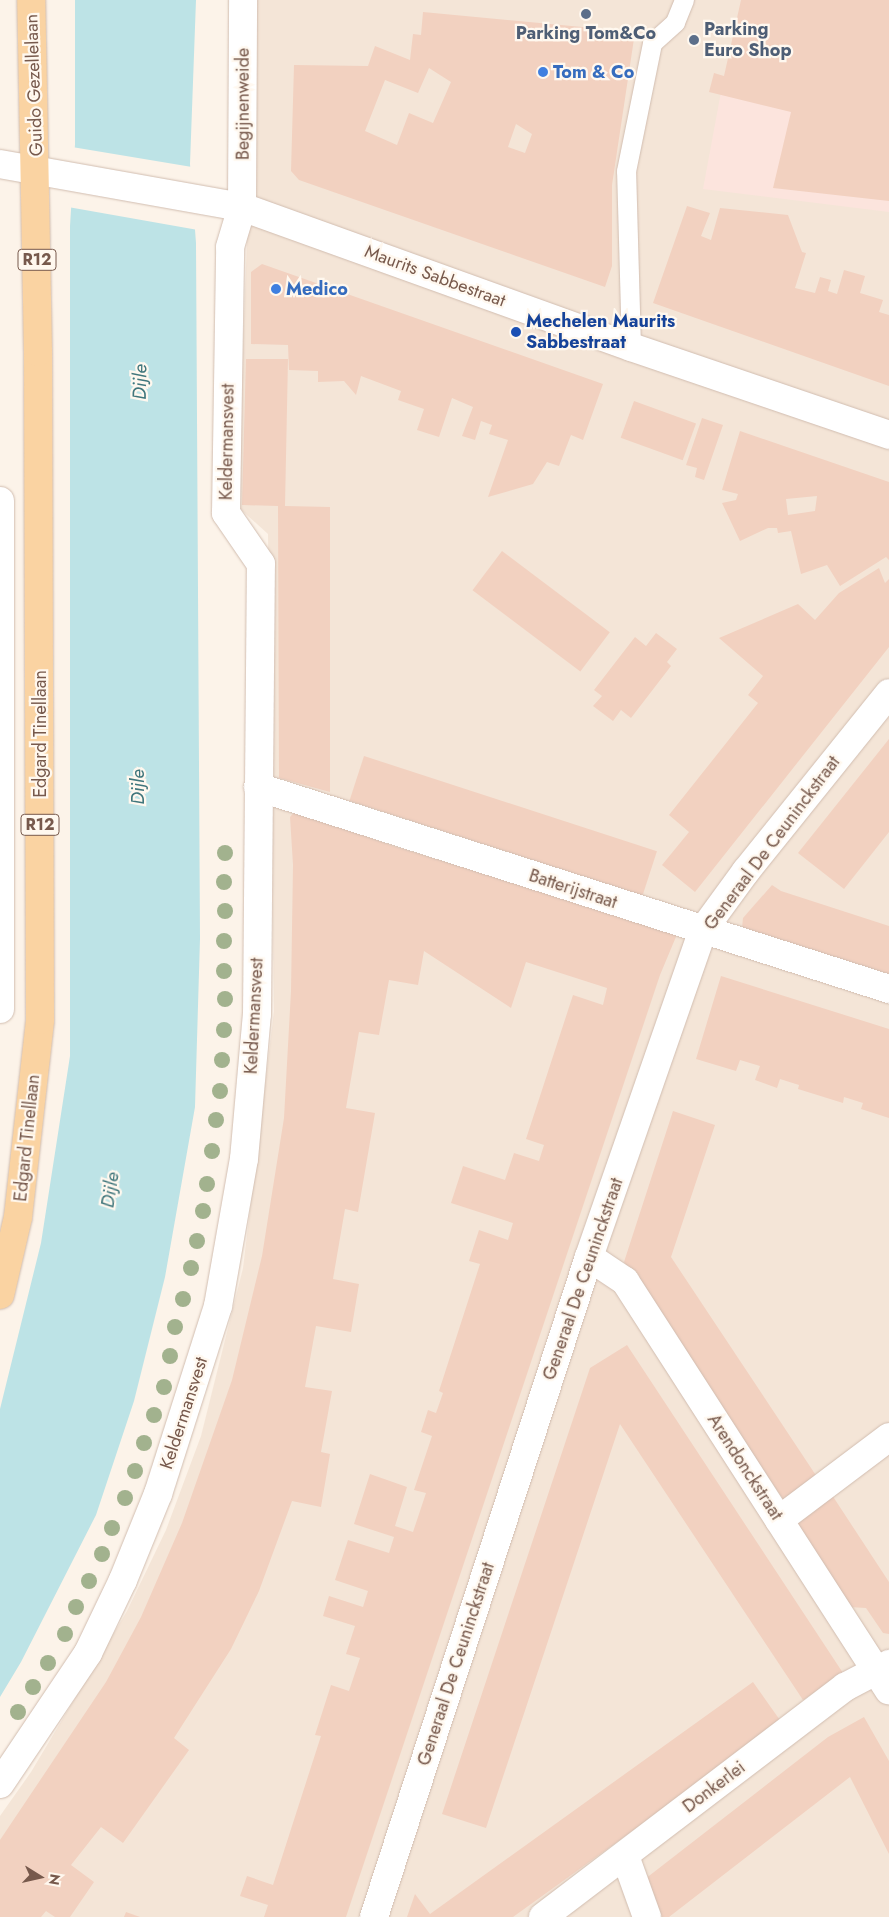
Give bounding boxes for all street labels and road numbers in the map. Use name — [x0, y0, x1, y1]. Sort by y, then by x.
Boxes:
street label: Guido Gezellelaan — [21, 14, 47, 156]
street label: Begijnenweide — [232, 48, 254, 160]
street label: Maurits Sabbestraat — [362, 241, 508, 311]
road number: R12 — [17, 246, 57, 274]
street label: Keldermansvest — [215, 384, 239, 500]
street label: Edgard Tinellaan — [29, 670, 51, 798]
street label: Generaal De Ceuninckstraat — [699, 752, 845, 934]
road number: R12 — [20, 812, 60, 838]
street label: Batterijstraat — [526, 865, 620, 913]
street label: Keldermansvest — [240, 957, 268, 1075]
street label: Edgard Tinellaan — [10, 1073, 44, 1203]
street label: Generaal De Ceuninckstraat — [538, 1175, 628, 1383]
street label: Keldermansvest — [156, 1354, 212, 1472]
street label: Arendonckstraat — [703, 1410, 787, 1524]
street label: Generaal De Ceuninckstraat — [413, 1560, 499, 1768]
street label: Donkerlei — [678, 1756, 750, 1818]

